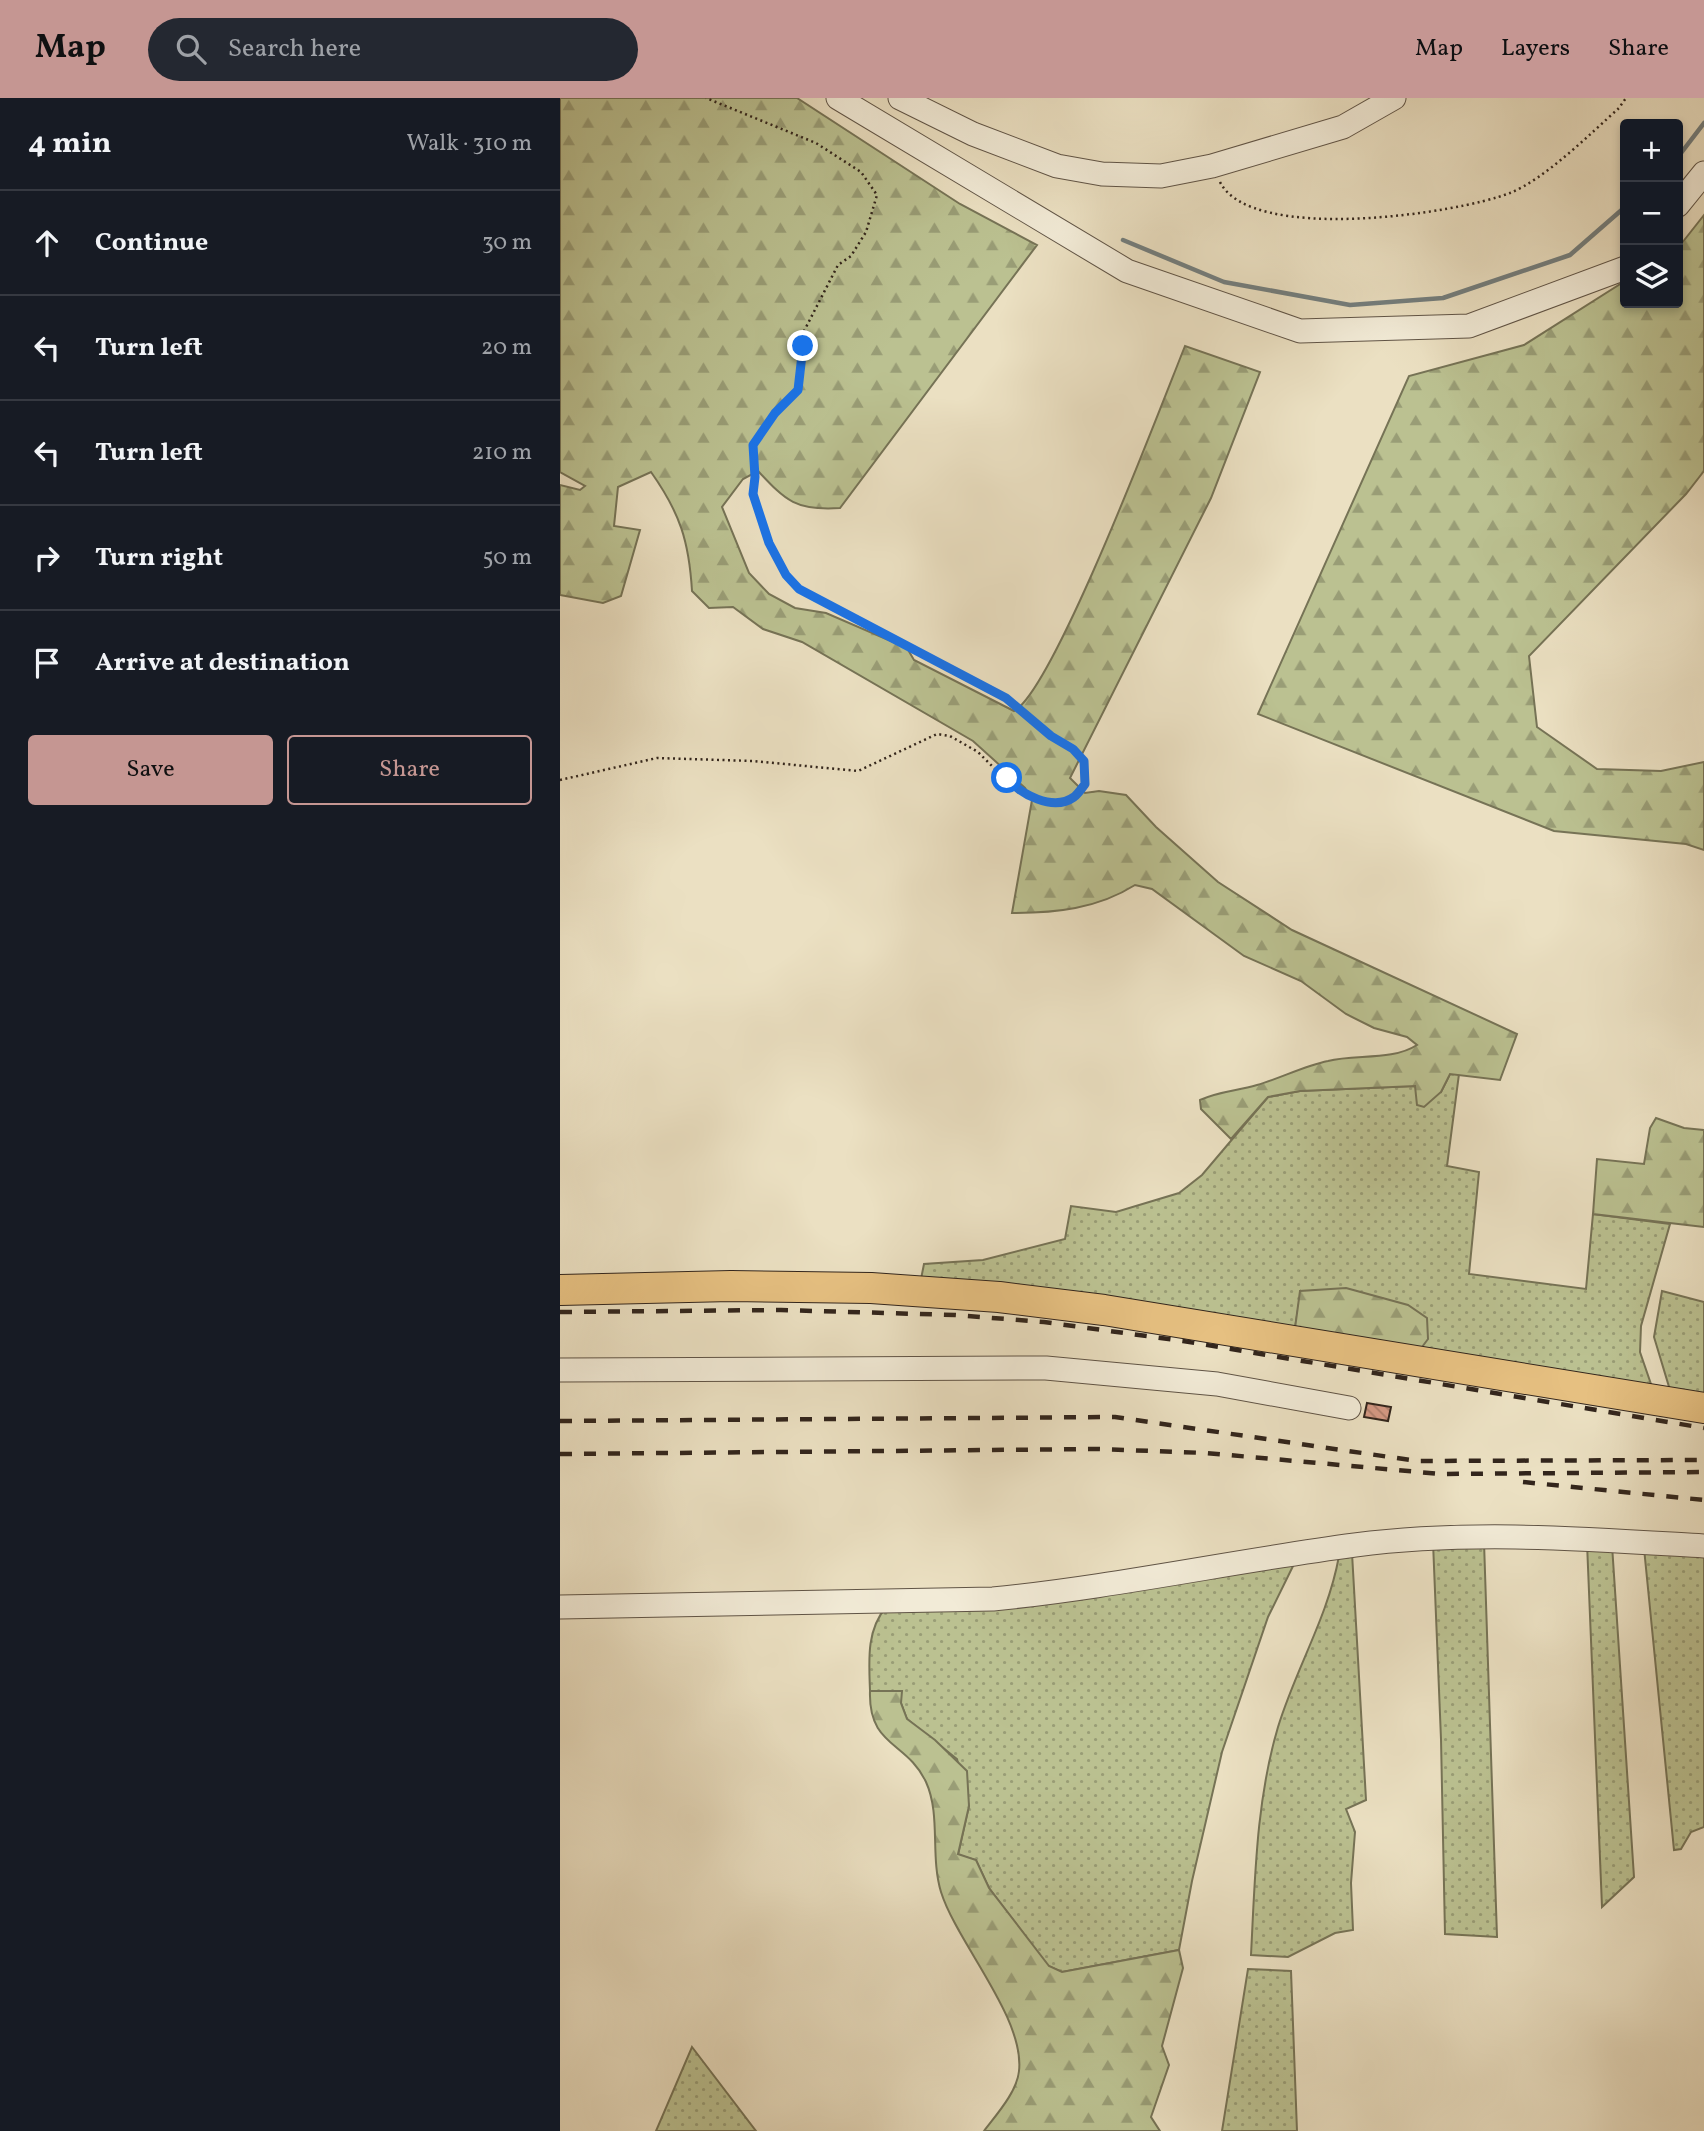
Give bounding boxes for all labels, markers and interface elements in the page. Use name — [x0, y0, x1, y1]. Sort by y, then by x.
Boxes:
search box — [148, 18, 638, 81]
text: Map — [35, 26, 106, 72]
icon: search — [172, 30, 210, 68]
text: Search here — [228, 31, 361, 67]
text: Map — [1415, 32, 1463, 66]
text: Layers — [1501, 32, 1570, 66]
text: Share — [1608, 32, 1669, 66]
map controls — [1620, 119, 1683, 308]
button: + — [1620, 119, 1683, 182]
text: 4 min — [28, 123, 112, 165]
text: Walk · 310 m — [406, 128, 532, 160]
button: − — [1620, 182, 1683, 245]
icon: ahead — [28, 224, 66, 262]
text: Continue — [95, 225, 208, 261]
text: 30 m — [482, 227, 532, 259]
button: layers — [1620, 245, 1683, 308]
icon: left — [28, 329, 66, 367]
text: Turn left — [95, 330, 203, 366]
route end — [787, 330, 818, 361]
text: 20 m — [481, 332, 532, 364]
icon: left — [28, 434, 66, 472]
text: Turn left — [95, 435, 203, 471]
text: 210 m — [472, 437, 532, 469]
icon: right — [28, 539, 66, 577]
text: Turn right — [95, 540, 223, 576]
text: 50 m — [483, 542, 532, 574]
icon: arrive — [28, 644, 66, 682]
text: Arrive at destination — [95, 645, 350, 681]
button: Save — [28, 735, 273, 805]
button: Share — [287, 735, 532, 805]
route start — [991, 762, 1022, 793]

